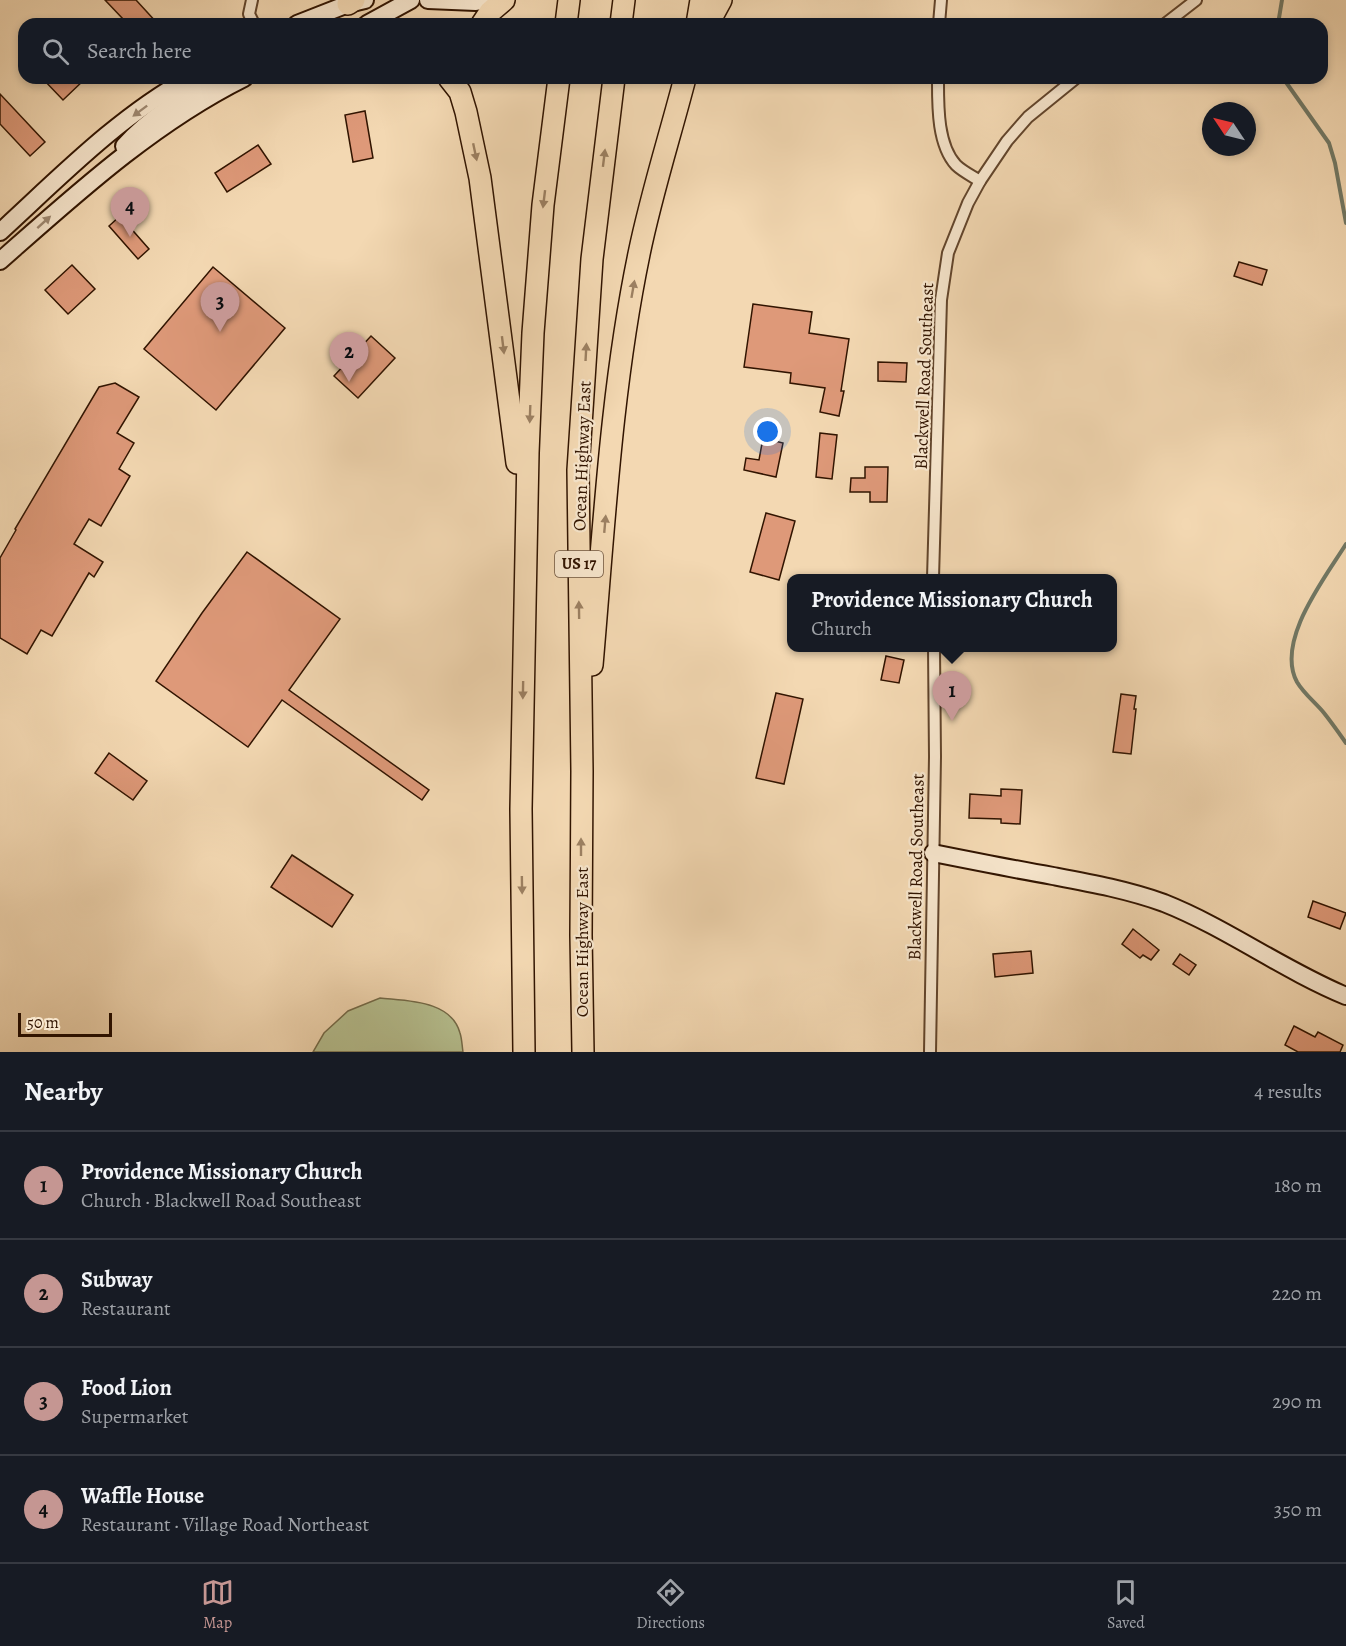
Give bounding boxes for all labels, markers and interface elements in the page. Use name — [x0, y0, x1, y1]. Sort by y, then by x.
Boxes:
search box — [18, 18, 1328, 84]
icon: search — [39, 35, 72, 68]
text: Search here — [87, 36, 192, 66]
north arrow — [1202, 102, 1256, 156]
one-way arrow — [133, 104, 148, 116]
one-way arrow — [471, 143, 480, 162]
one-way arrow — [600, 148, 609, 167]
pin: 4 — [110, 188, 150, 237]
one-way arrow — [539, 189, 549, 208]
one-way arrow — [36, 215, 51, 229]
one-way arrow — [629, 279, 638, 298]
pin: 3 — [200, 282, 240, 332]
street label: Blackwell Road Southeast — [909, 282, 939, 470]
pin: 2 — [330, 332, 368, 382]
one-way arrow — [498, 336, 507, 355]
one-way arrow — [581, 342, 590, 361]
street label: Ocean Highway East — [567, 380, 597, 532]
one-way arrow — [525, 405, 535, 424]
your location — [753, 417, 782, 446]
one-way arrow — [600, 515, 610, 534]
road number: US 17 — [555, 551, 603, 577]
popup — [787, 574, 1117, 652]
text: Providence Missionary Church — [811, 585, 1093, 615]
one-way arrow — [574, 600, 584, 619]
text: Church — [811, 615, 872, 642]
pin: 1 — [932, 672, 972, 721]
one-way arrow — [518, 681, 528, 700]
street label: Blackwell Road Southeast — [902, 773, 930, 961]
one-way arrow — [577, 837, 586, 856]
street label: Ocean Highway East — [570, 867, 594, 1017]
one-way arrow — [517, 876, 527, 895]
scale bar — [18, 1010, 112, 1038]
text: 50 m — [27, 1012, 59, 1034]
text: Nearby — [24, 1074, 103, 1109]
text: 4 results — [1254, 1078, 1322, 1105]
text: Providence Missionary Church — [81, 1157, 362, 1187]
text: 1 — [40, 1172, 47, 1199]
text: 180 m — [1274, 1172, 1322, 1199]
text: Church · Blackwell Road Southeast — [81, 1187, 361, 1214]
text: Subway — [81, 1265, 152, 1295]
text: 2 — [39, 1280, 48, 1307]
text: 220 m — [1272, 1280, 1322, 1307]
text: Restaurant — [81, 1295, 171, 1322]
text: Food Lion — [81, 1373, 172, 1403]
text: 3 — [39, 1388, 48, 1415]
text: 290 m — [1272, 1388, 1322, 1415]
text: Supermarket — [81, 1403, 188, 1430]
text: Waffle House — [81, 1481, 204, 1511]
text: 4 — [39, 1496, 48, 1523]
text: 350 m — [1274, 1496, 1322, 1523]
text: Restaurant · Village Road Northeast — [81, 1511, 369, 1538]
tab: Map — [201, 1576, 234, 1634]
tab: Directions — [636, 1576, 705, 1634]
tab: Saved — [1107, 1576, 1145, 1634]

